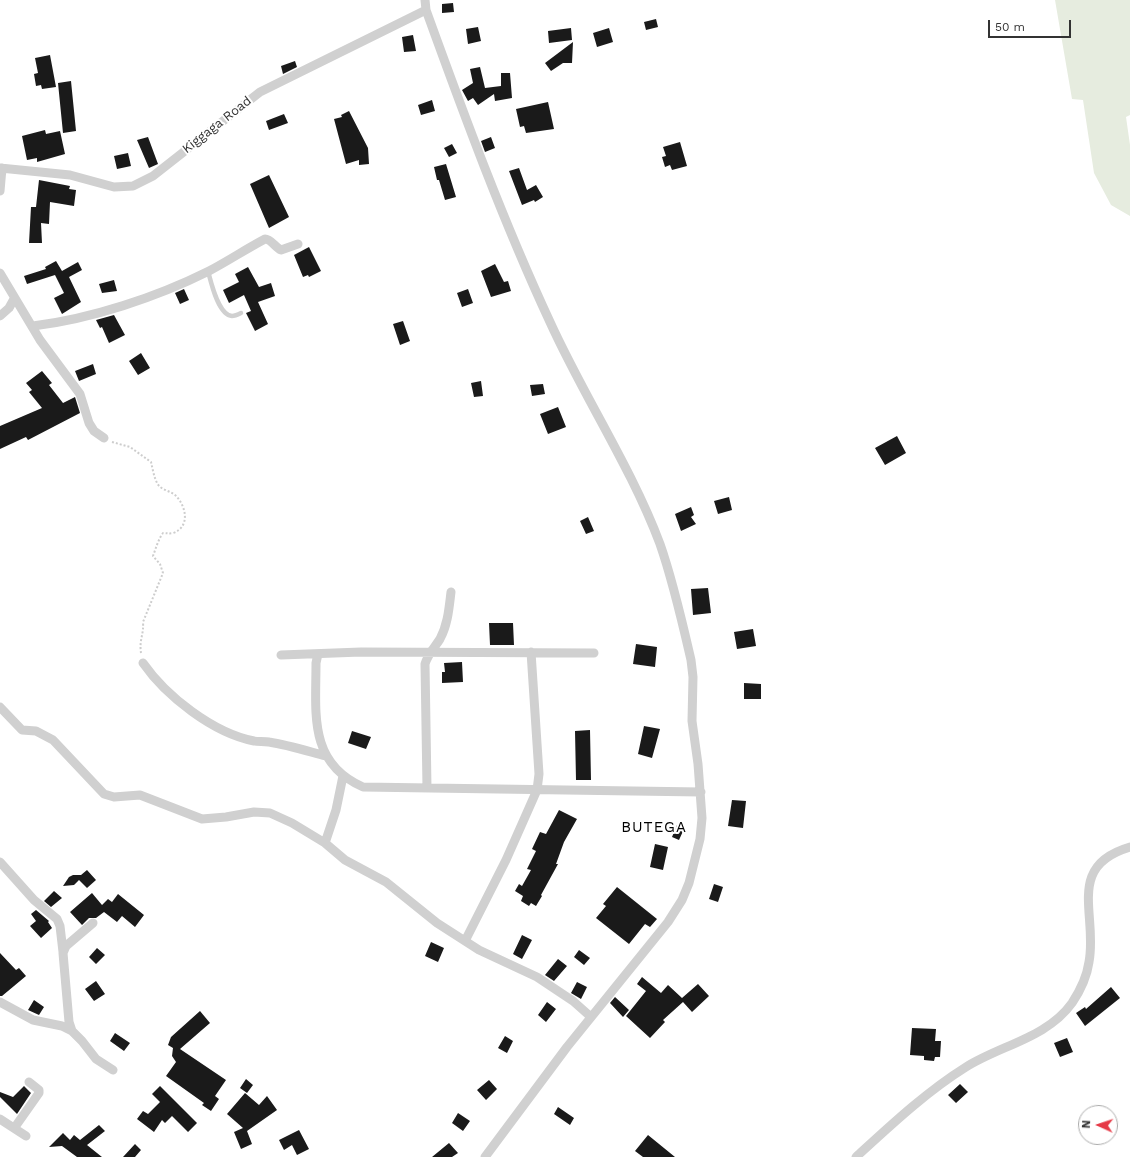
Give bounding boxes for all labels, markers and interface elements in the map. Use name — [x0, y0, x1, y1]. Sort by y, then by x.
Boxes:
scale bar — [990, 12, 1073, 38]
text: 50 m — [995, 20, 1025, 34]
street label: Kiggaga Road — [179, 93, 255, 157]
district label: BUTEGA — [621, 819, 687, 837]
north arrow — [1078, 1105, 1118, 1145]
text: N — [1080, 1120, 1093, 1129]

